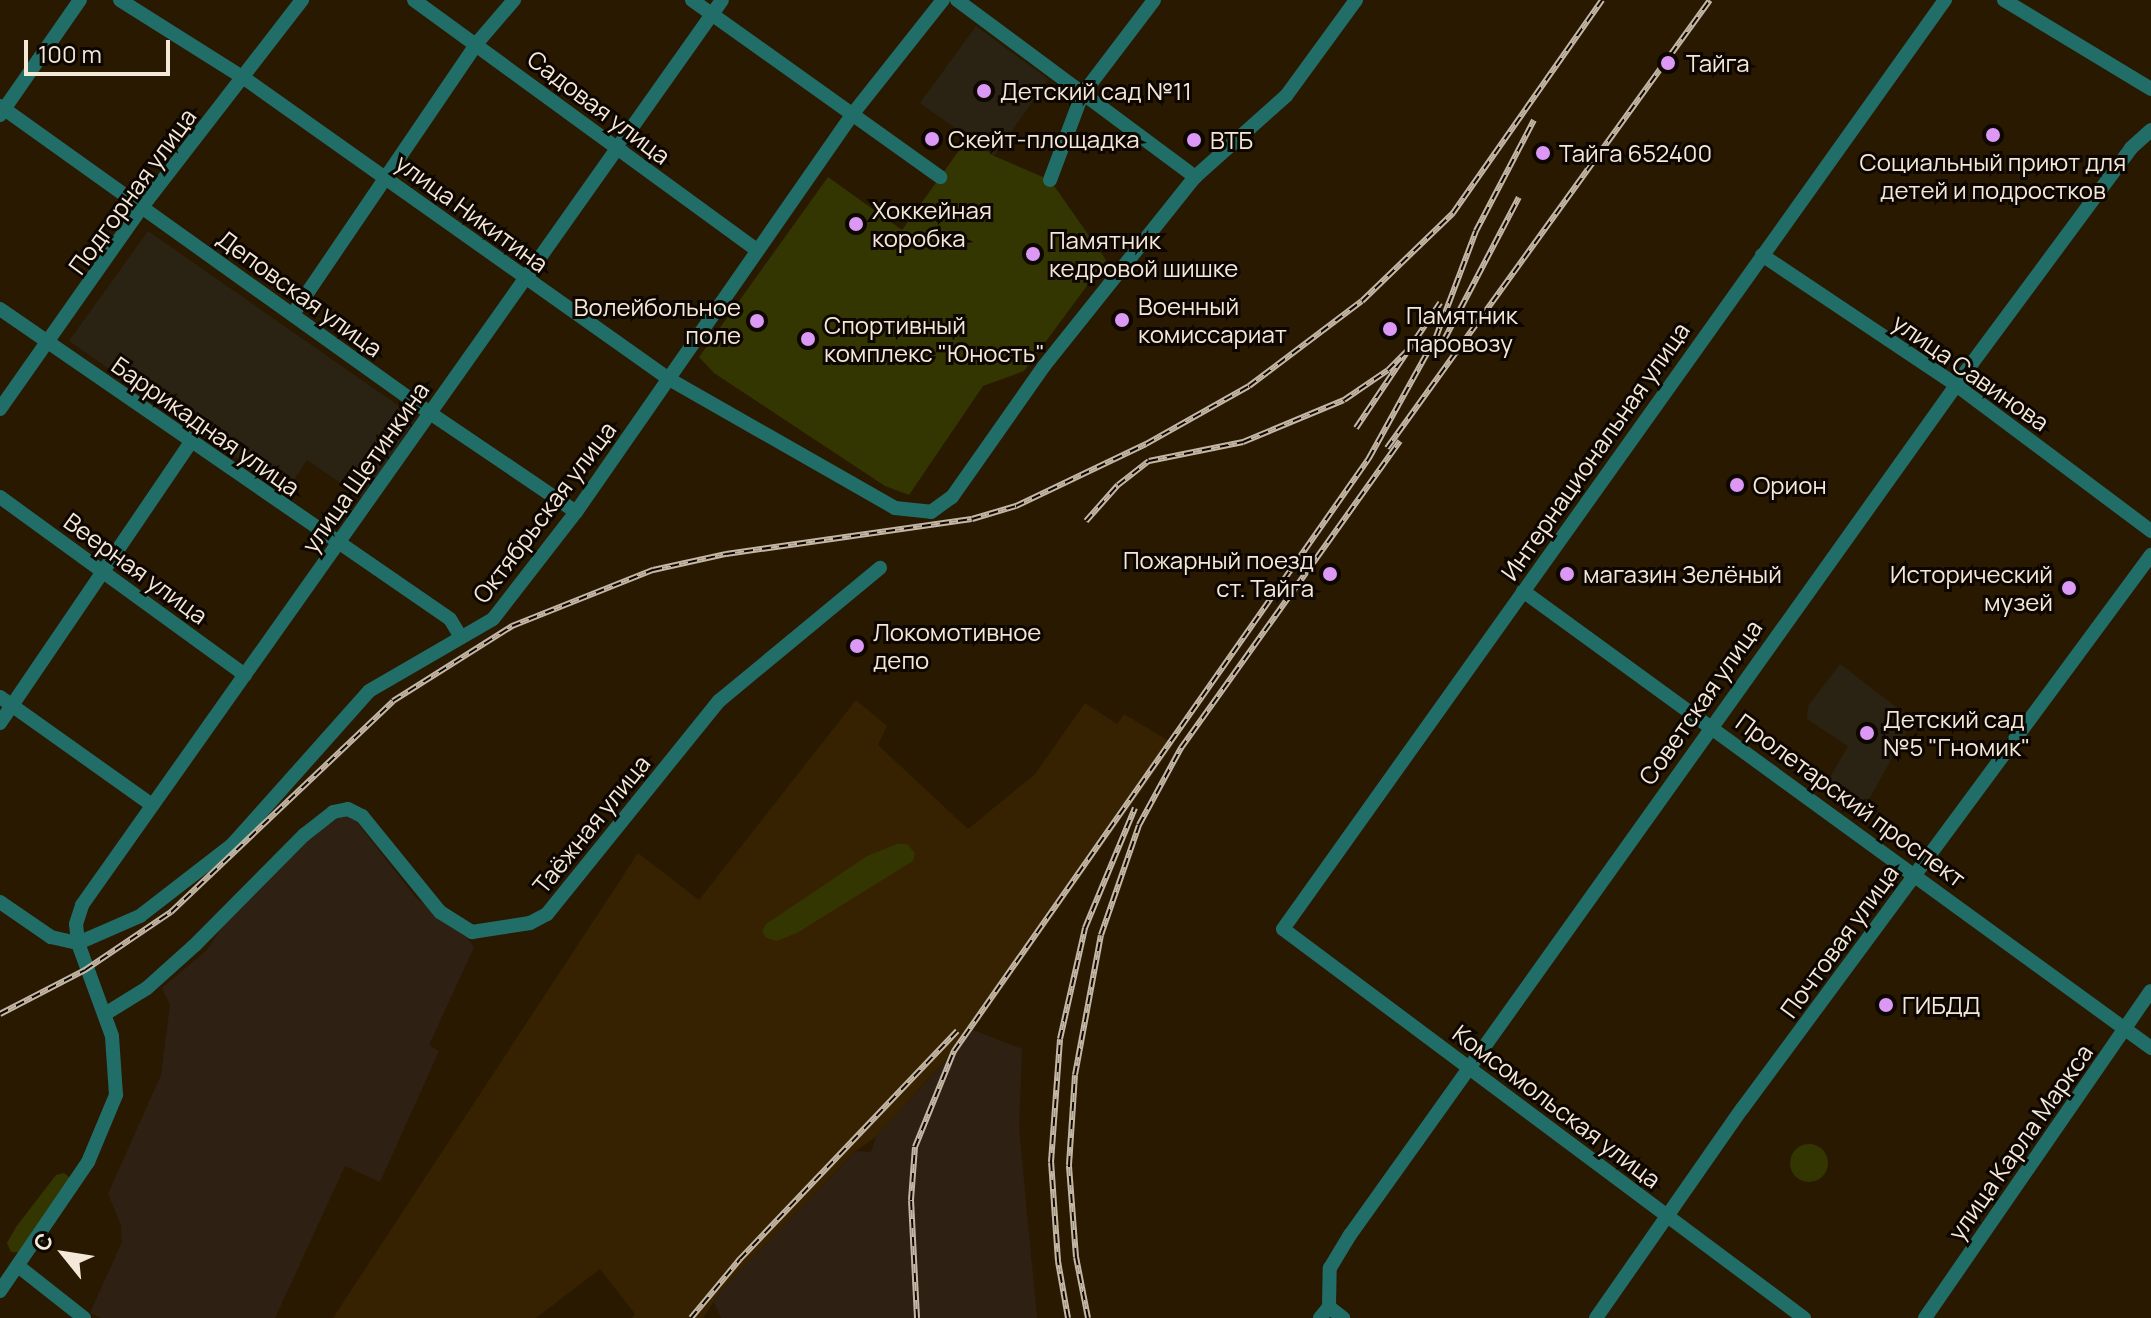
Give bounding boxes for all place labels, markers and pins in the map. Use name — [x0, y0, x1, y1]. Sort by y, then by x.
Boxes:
place label: Тайга — [1686, 49, 1750, 77]
marker: Тайга — [1657, 52, 1679, 74]
place label: Детский сад №11 — [1000, 77, 1192, 105]
marker: Детский сад №11 — [975, 82, 993, 100]
place label: Скейт-площадка — [948, 125, 1140, 153]
place label: ВТБ — [1210, 126, 1253, 154]
marker: Социальный приют для детей и подростков — [1984, 126, 2002, 144]
marker: Скейт-площадка — [923, 130, 941, 148]
marker: ВТБ — [1185, 131, 1203, 149]
place label: Тайга 652400 — [1559, 139, 1712, 167]
marker: Тайга 652400 — [1534, 144, 1552, 162]
place label: Социальный приют для детей и подростков — [1860, 148, 2126, 204]
place label: Хоккейная коробка — [872, 196, 992, 252]
marker: Хоккейная коробка — [847, 215, 865, 233]
place label: Памятник кедровой шишке — [1049, 226, 1238, 282]
marker: Памятник кедровой шишке — [1024, 245, 1042, 263]
place label: Военный комиссариат — [1138, 292, 1287, 348]
place label: Волейбольное поле — [574, 293, 741, 349]
place label: Памятник паровозу — [1406, 301, 1518, 357]
place label: Спортивный комплекс "Юность" — [824, 311, 1045, 367]
marker: Военный комиссариат — [1113, 311, 1131, 329]
marker: Волейбольное поле — [748, 312, 766, 330]
marker: Памятник паровозу — [1381, 320, 1399, 338]
marker: Спортивный комплекс "Юность" — [799, 330, 817, 348]
place label: Орион — [1753, 471, 1827, 499]
marker: Орион — [1728, 476, 1746, 494]
place label: Пожарный поезд ст. Тайга — [1123, 546, 1314, 602]
place label: магазин Зелёный — [1583, 560, 1782, 588]
place label: Исторический музей — [1890, 560, 2053, 616]
marker: Пожарный поезд ст. Тайга — [1321, 565, 1339, 583]
marker: магазин Зелёный — [1558, 565, 1576, 583]
marker: Исторический музей — [2060, 579, 2078, 597]
place label: Локомотивное депо — [873, 618, 1041, 674]
marker: Локомотивное депо — [848, 637, 866, 655]
place label: Детский сад №5 "Гномик" — [1883, 705, 2030, 761]
marker: Детский сад №5 "Гномик" — [1858, 724, 1876, 742]
place label: ГИБДД — [1902, 991, 1981, 1019]
marker: ГИБДД — [1877, 996, 1895, 1014]

